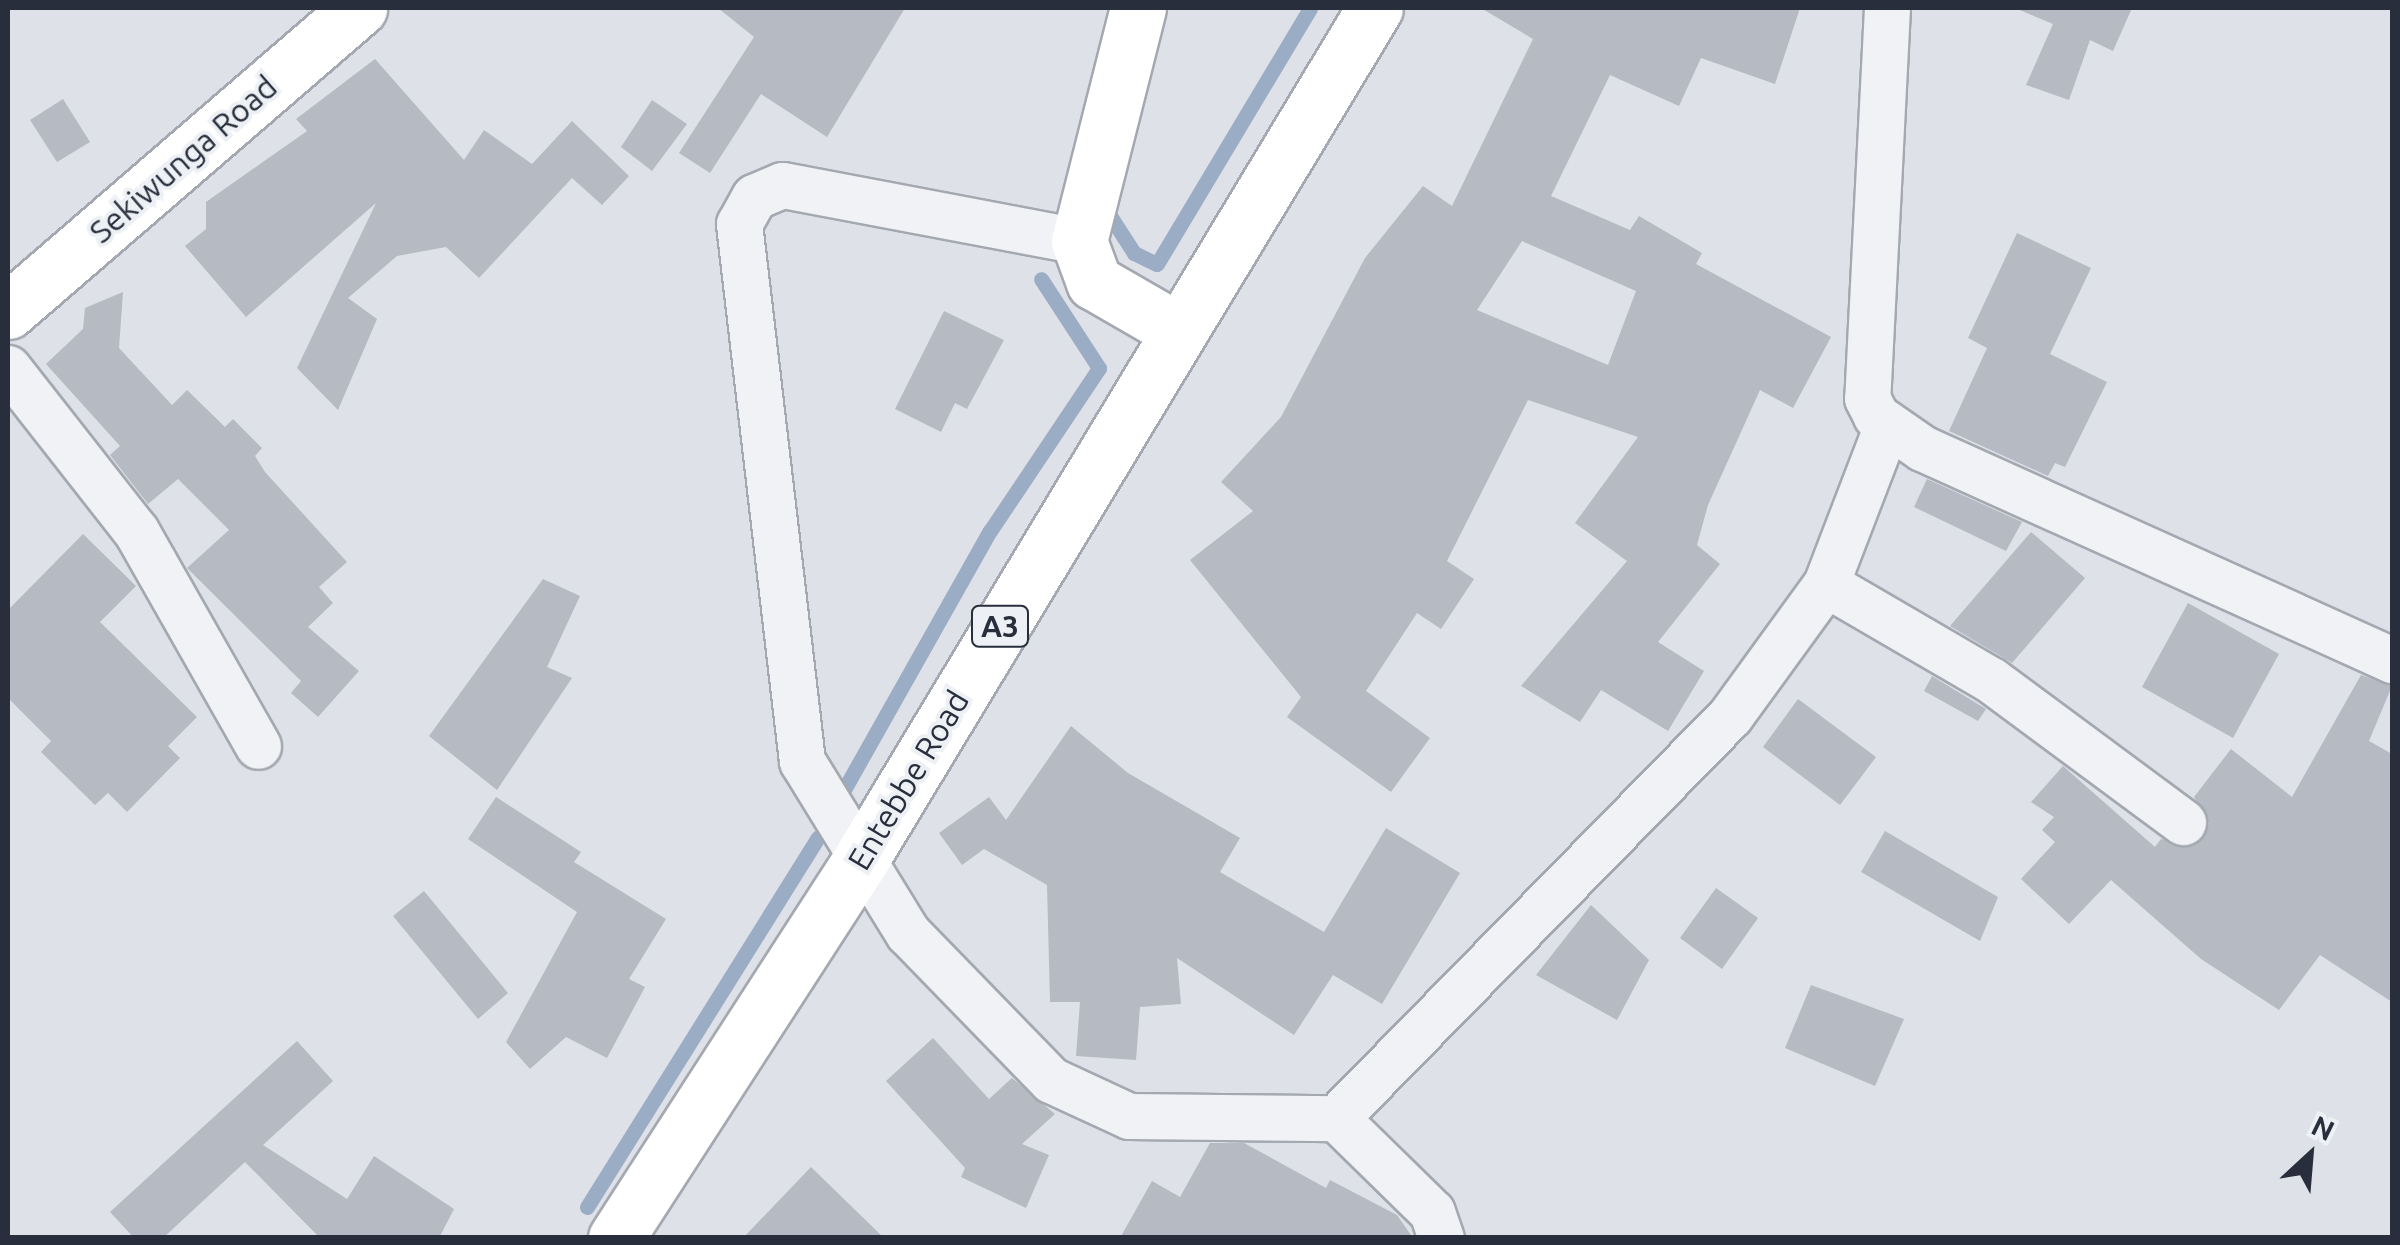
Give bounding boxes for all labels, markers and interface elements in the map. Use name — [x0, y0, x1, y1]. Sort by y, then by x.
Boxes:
street label: Sekiwunga Road — [81, 67, 285, 251]
road number: A3 — [970, 601, 1030, 651]
street label: Entebbe Road — [839, 683, 977, 877]
north arrow — [2260, 1105, 2360, 1205]
text: N — [2307, 1109, 2340, 1146]

